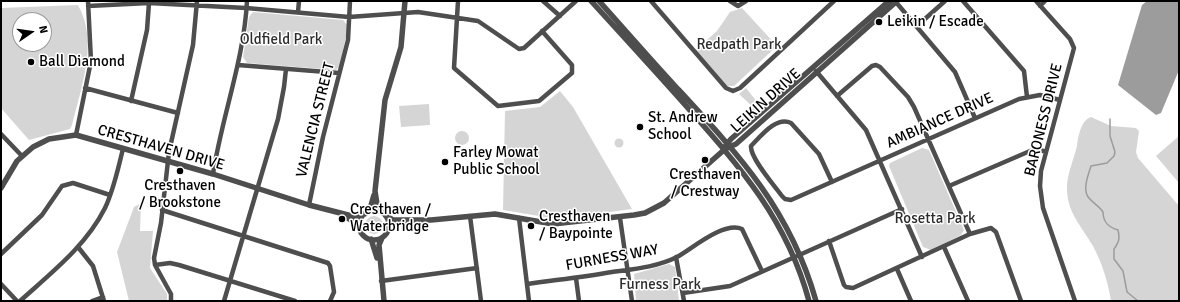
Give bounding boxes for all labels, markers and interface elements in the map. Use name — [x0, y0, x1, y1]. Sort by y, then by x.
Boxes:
north arrow — [12, 12, 52, 52]
place label: Leikin / Escade — [887, 13, 984, 31]
marker: Leikin / Escade — [874, 17, 884, 27]
text: N — [36, 24, 50, 35]
park label: Oldfield Park — [240, 31, 322, 49]
park label: Redpath Park — [696, 36, 782, 54]
place label: Ball Diamond — [39, 53, 125, 71]
marker: Ball Diamond — [26, 57, 36, 67]
street label: VALENCIA STREET — [293, 61, 339, 179]
street label: BARONESS DRIVE — [1021, 62, 1067, 178]
street label: LEIKIN DRIVE — [727, 65, 805, 137]
street label: AMBIANCE DRIVE — [884, 89, 996, 153]
place label: St. Andrew School — [648, 109, 718, 144]
street label: CRESTHAVEN DRIVE — [95, 121, 227, 175]
marker: St. Andrew School — [635, 122, 645, 132]
place label: Farley Mowat Public School — [453, 144, 540, 179]
marker: Cresthaven / Crestway — [700, 155, 710, 165]
marker: Farley Mowat Public School — [440, 157, 450, 167]
marker: Cresthaven / Brookstone — [175, 166, 185, 176]
place label: Cresthaven / Crestway — [669, 166, 741, 201]
place label: Cresthaven / Brookstone — [139, 177, 221, 212]
place label: Cresthaven / Waterbridge — [350, 201, 431, 236]
place label: Cresthaven / Baypointe — [539, 208, 613, 243]
park label: Rosetta Park — [895, 210, 975, 228]
marker: Cresthaven / Waterbridge — [337, 214, 347, 224]
marker: Cresthaven / Baypointe — [526, 221, 536, 231]
street label: FURNESS WAY — [564, 241, 660, 275]
park label: Furness Park — [619, 276, 701, 294]

